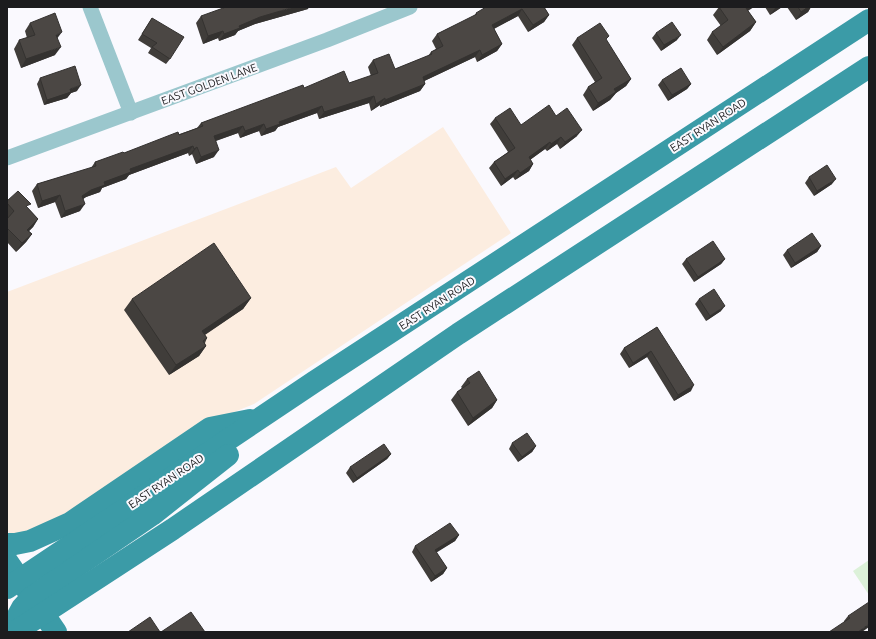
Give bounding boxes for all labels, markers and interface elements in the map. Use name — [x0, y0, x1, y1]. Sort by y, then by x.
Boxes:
street label: EAST GOLDEN LANE — [160, 61, 258, 107]
street label: EAST RYAN ROAD — [668, 96, 748, 154]
street label: EAST RYAN ROAD — [397, 274, 477, 332]
street label: EAST RYAN ROAD — [126, 451, 206, 511]

